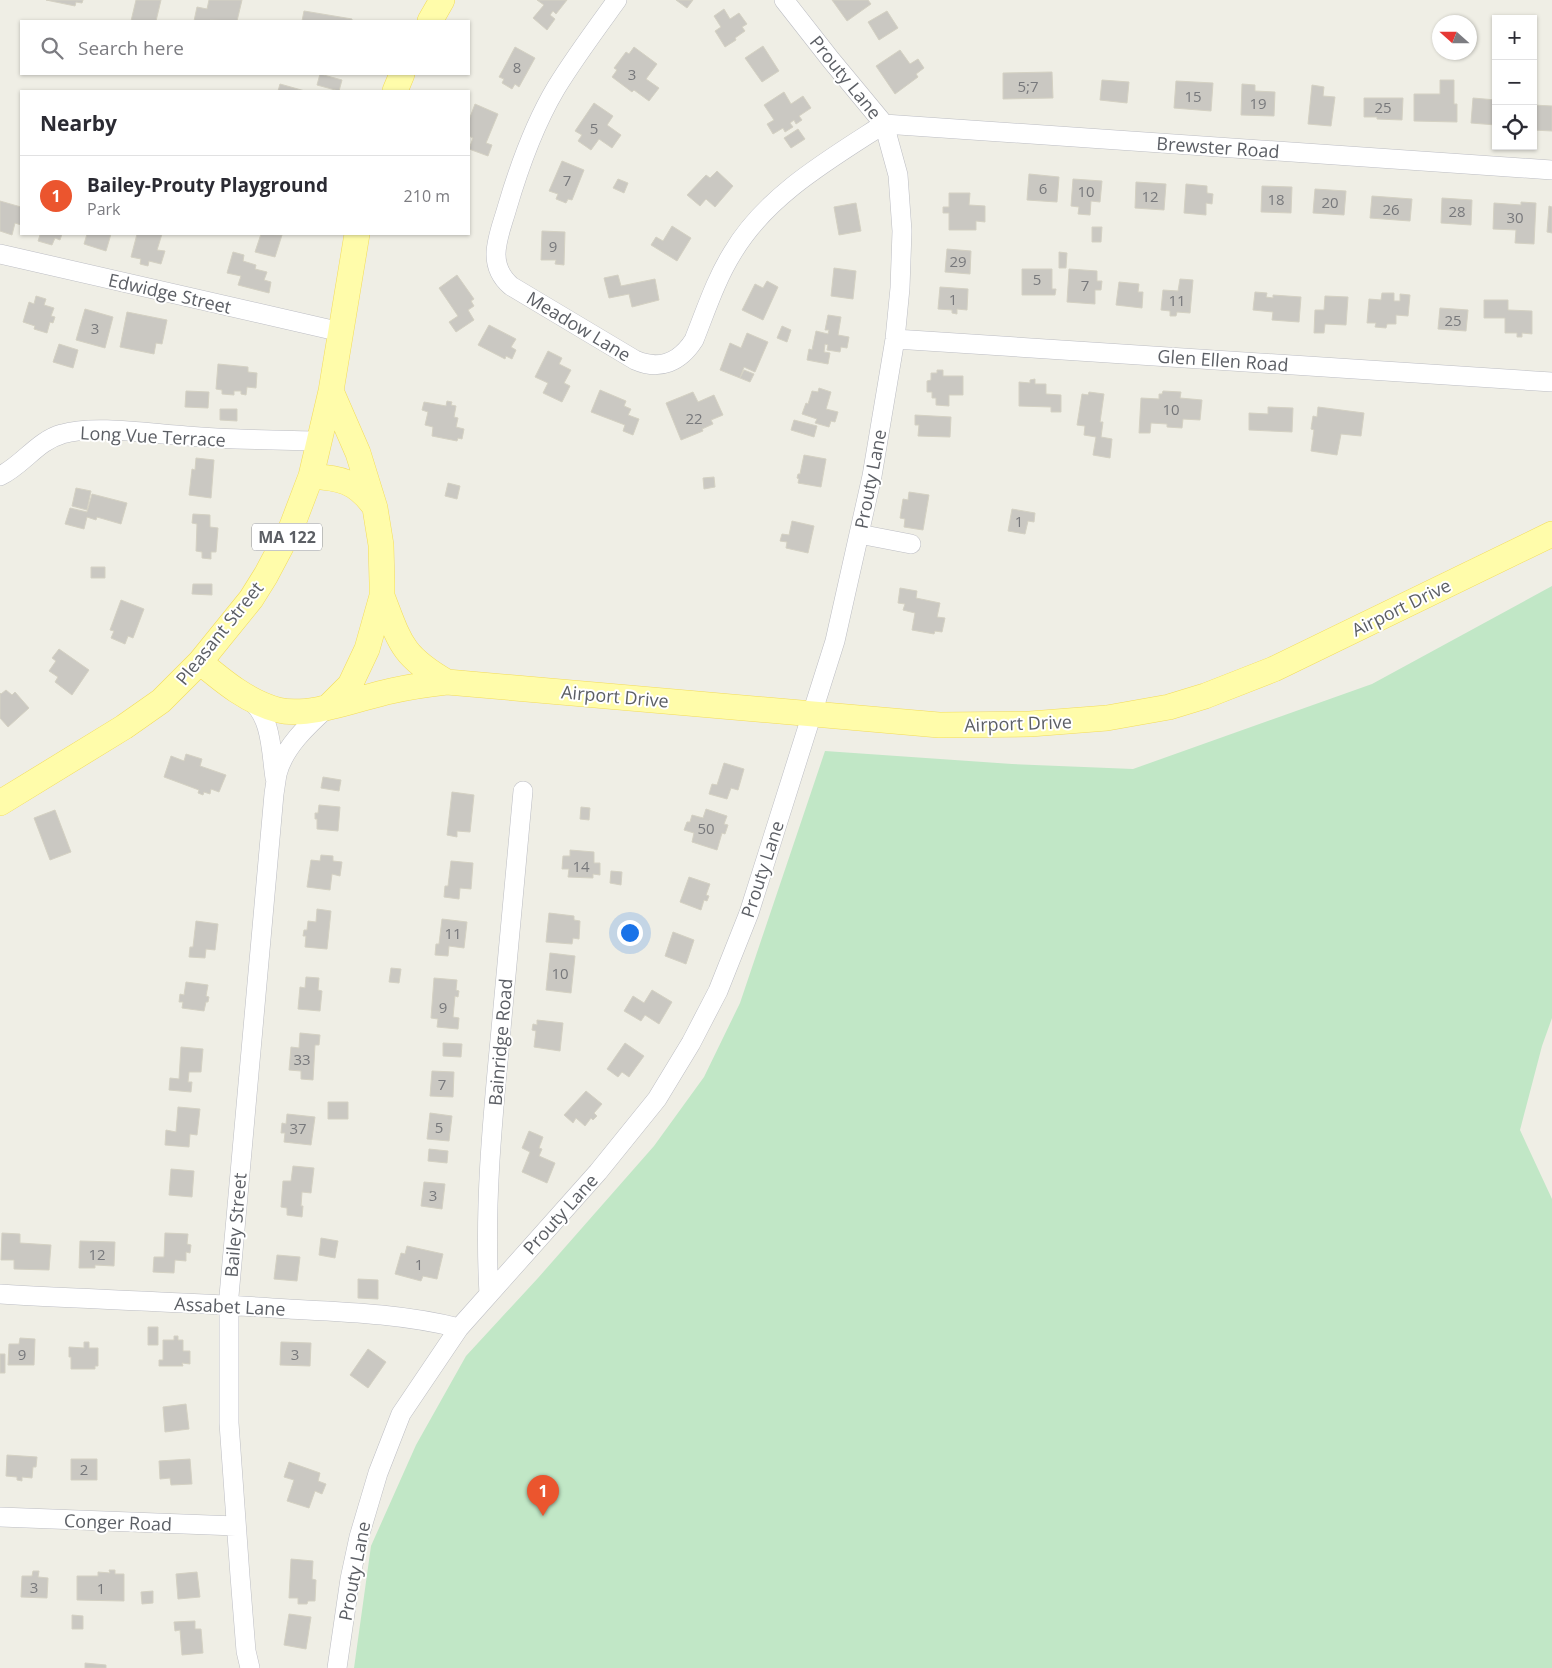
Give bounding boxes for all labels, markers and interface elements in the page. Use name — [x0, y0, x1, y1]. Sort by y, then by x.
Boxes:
north arrow — [1432, 15, 1477, 60]
map controls — [1492, 15, 1537, 150]
button: + — [1492, 15, 1537, 60]
search box — [20, 20, 470, 75]
street label: Prouty Lane — [805, 30, 887, 124]
icon: search — [38, 34, 66, 62]
text: Search here — [78, 35, 184, 61]
house number: 8 — [513, 57, 521, 77]
button: − — [1492, 60, 1537, 105]
house number: 3 — [628, 64, 636, 84]
house number: 5;7 — [1017, 76, 1039, 96]
house number: 15 — [1184, 86, 1202, 106]
house number: 19 — [1249, 93, 1267, 113]
house number: 25 — [1374, 97, 1392, 117]
button: locate — [1492, 105, 1537, 150]
text: Nearby — [40, 109, 117, 137]
house number: 5 — [590, 118, 598, 138]
street label: Brewster Road — [1156, 131, 1280, 163]
house number: 7 — [563, 170, 571, 190]
text: Bailey-Prouty Playground — [87, 172, 328, 198]
house number: 6 — [1039, 178, 1047, 198]
house number: 10 — [1077, 181, 1095, 201]
text: 1 — [51, 185, 61, 207]
text: 210 m — [404, 185, 450, 207]
house number: 12 — [1141, 186, 1159, 206]
house number: 18 — [1267, 189, 1285, 209]
house number: 20 — [1321, 192, 1339, 212]
text: Park — [87, 198, 120, 220]
house number: 26 — [1382, 199, 1400, 219]
house number: 28 — [1448, 201, 1466, 221]
house number: 30 — [1506, 207, 1524, 227]
house number: 9 — [549, 236, 557, 256]
house number: 29 — [949, 251, 967, 271]
street label: Edwidge Street — [106, 267, 234, 319]
house number: 5 — [1033, 269, 1041, 289]
house number: 7 — [1081, 275, 1089, 295]
street label: Meadow Lane — [523, 286, 635, 366]
house number: 1 — [949, 289, 957, 309]
house number: 11 — [1168, 290, 1186, 310]
house number: 25 — [1444, 310, 1462, 330]
house number: 3 — [91, 318, 99, 338]
street label: Glen Ellen Road — [1157, 343, 1289, 377]
house number: 10 — [1162, 399, 1180, 419]
house number: 22 — [685, 408, 703, 428]
street label: Long Vue Terrace — [80, 420, 226, 452]
street label: Prouty Lane — [849, 427, 891, 531]
house number: 1 — [1015, 511, 1023, 531]
road number: MA 122 — [252, 524, 322, 550]
street label: Airport Drive — [1347, 573, 1455, 641]
street label: Pleasant Street — [170, 576, 268, 690]
street label: Airport Drive — [560, 679, 670, 713]
street label: Airport Drive — [964, 709, 1072, 737]
street label: Prouty Lane — [735, 817, 789, 921]
house number: 50 — [697, 818, 715, 838]
house number: 14 — [572, 856, 590, 876]
your location — [617, 920, 643, 946]
house number: 11 — [444, 923, 462, 943]
house number: 10 — [551, 963, 569, 983]
street label: Bainridge Road — [482, 977, 518, 1107]
house number: 9 — [439, 997, 447, 1017]
house number: 33 — [293, 1049, 311, 1069]
house number: 7 — [438, 1074, 446, 1094]
house number: 5 — [435, 1117, 443, 1137]
house number: 37 — [289, 1118, 307, 1138]
street label: Prouty Lane — [517, 1169, 603, 1259]
street label: Bailey Street — [218, 1172, 252, 1278]
house number: 3 — [429, 1185, 437, 1205]
house number: 12 — [88, 1244, 106, 1264]
house number: 1 — [415, 1254, 423, 1274]
street label: Assabet Lane — [174, 1291, 286, 1321]
house number: 9 — [18, 1344, 26, 1364]
house number: 3 — [291, 1344, 299, 1364]
house number: 2 — [80, 1459, 88, 1479]
pin: 1 — [527, 1475, 559, 1516]
street label: Conger Road — [64, 1508, 172, 1536]
street label: Prouty Lane — [333, 1519, 375, 1623]
house number: 3 — [30, 1577, 38, 1597]
house number: 1 — [97, 1578, 105, 1598]

